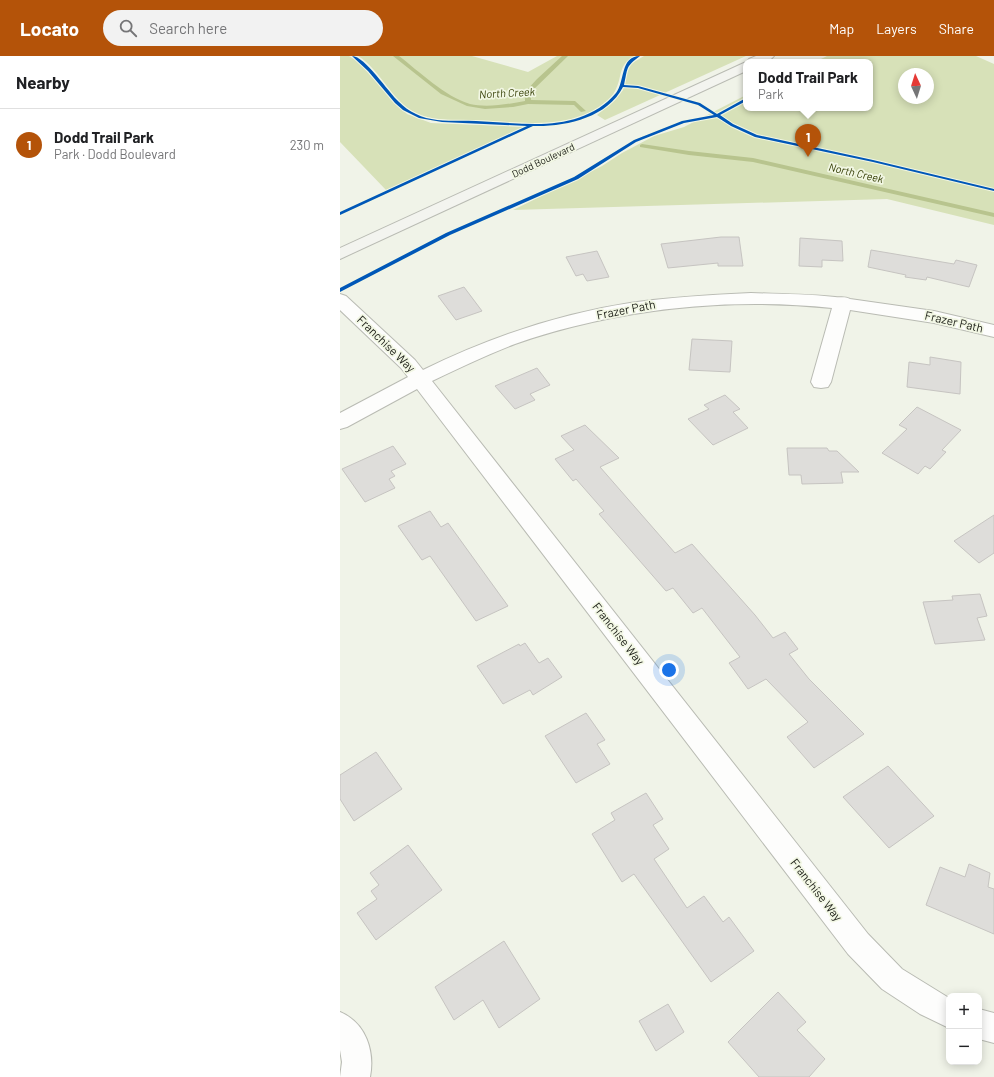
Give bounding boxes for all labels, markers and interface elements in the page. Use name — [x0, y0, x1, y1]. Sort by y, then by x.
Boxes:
search box — [103, 10, 383, 46]
text: Locato — [20, 17, 79, 40]
icon: search — [117, 17, 139, 39]
text: Search here — [149, 19, 227, 37]
text: Map — [829, 20, 854, 37]
text: Layers — [876, 20, 917, 37]
text: Share — [939, 20, 974, 37]
popup — [743, 59, 873, 111]
text: Dodd Trail Park — [758, 68, 858, 86]
north arrow — [898, 68, 934, 104]
text: Nearby — [16, 72, 70, 92]
water label: North Creek — [479, 85, 536, 100]
text: Park — [758, 86, 783, 102]
pin: 1 — [795, 124, 821, 157]
text: Dodd Trail Park — [54, 128, 154, 146]
text: 1 — [27, 137, 31, 153]
text: 230 m — [290, 137, 324, 153]
street label: Dodd Boulevard — [510, 140, 576, 180]
text: Park · Dodd Boulevard — [54, 146, 176, 162]
water label: North Creek — [827, 160, 885, 185]
street label: Frazer Path — [595, 296, 656, 322]
street label: Frazer Path — [924, 307, 985, 335]
street label: Franchise Way — [355, 312, 419, 375]
street label: Franchise Way — [590, 599, 648, 668]
your location — [659, 660, 679, 680]
street label: Franchise Way — [788, 855, 846, 924]
map controls — [946, 993, 982, 1065]
button: + — [946, 993, 982, 1029]
button: − — [946, 1029, 982, 1065]

